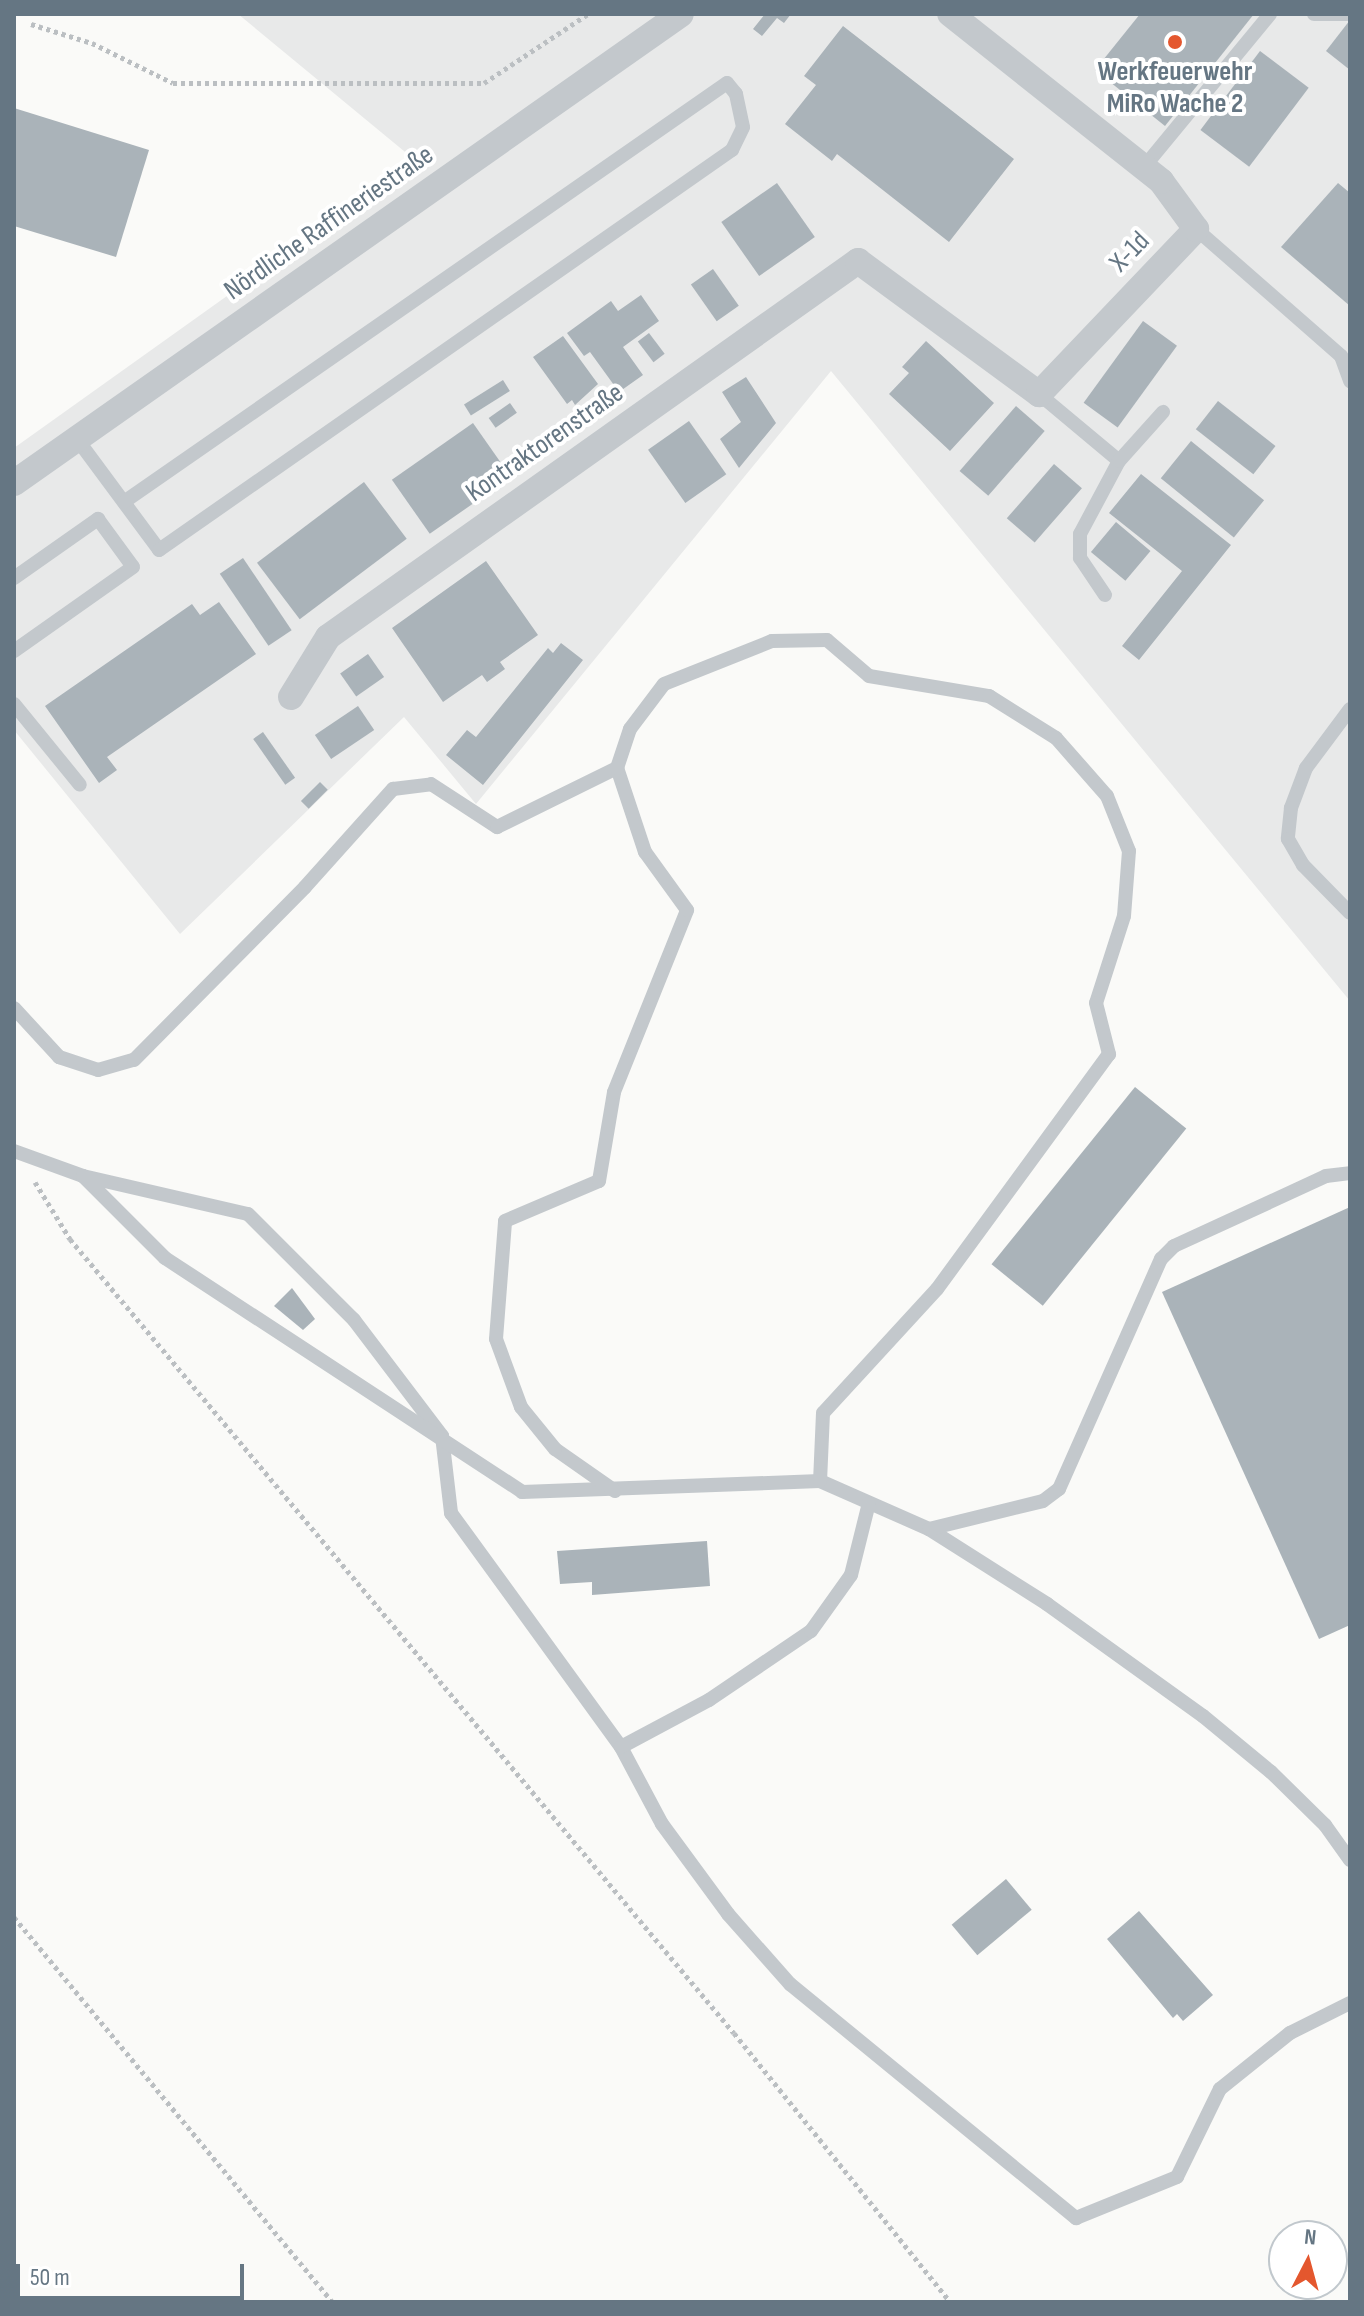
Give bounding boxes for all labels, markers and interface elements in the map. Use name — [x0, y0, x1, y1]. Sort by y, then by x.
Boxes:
marker: Werkfeuerwehr MiRo Wache 2 — [1166, 33, 1184, 51]
place label: Werkfeuerwehr MiRo Wache 2 — [1098, 55, 1252, 121]
street label: Nördliche Raffineriestraße — [218, 138, 440, 308]
street label: X-1d — [1103, 225, 1157, 279]
street label: Kontraktorenstraße — [460, 376, 630, 510]
north arrow — [1268, 2220, 1348, 2300]
text: N — [1303, 2224, 1318, 2252]
scale bar — [20, 2248, 248, 2298]
text: 50 m — [30, 2263, 70, 2292]

